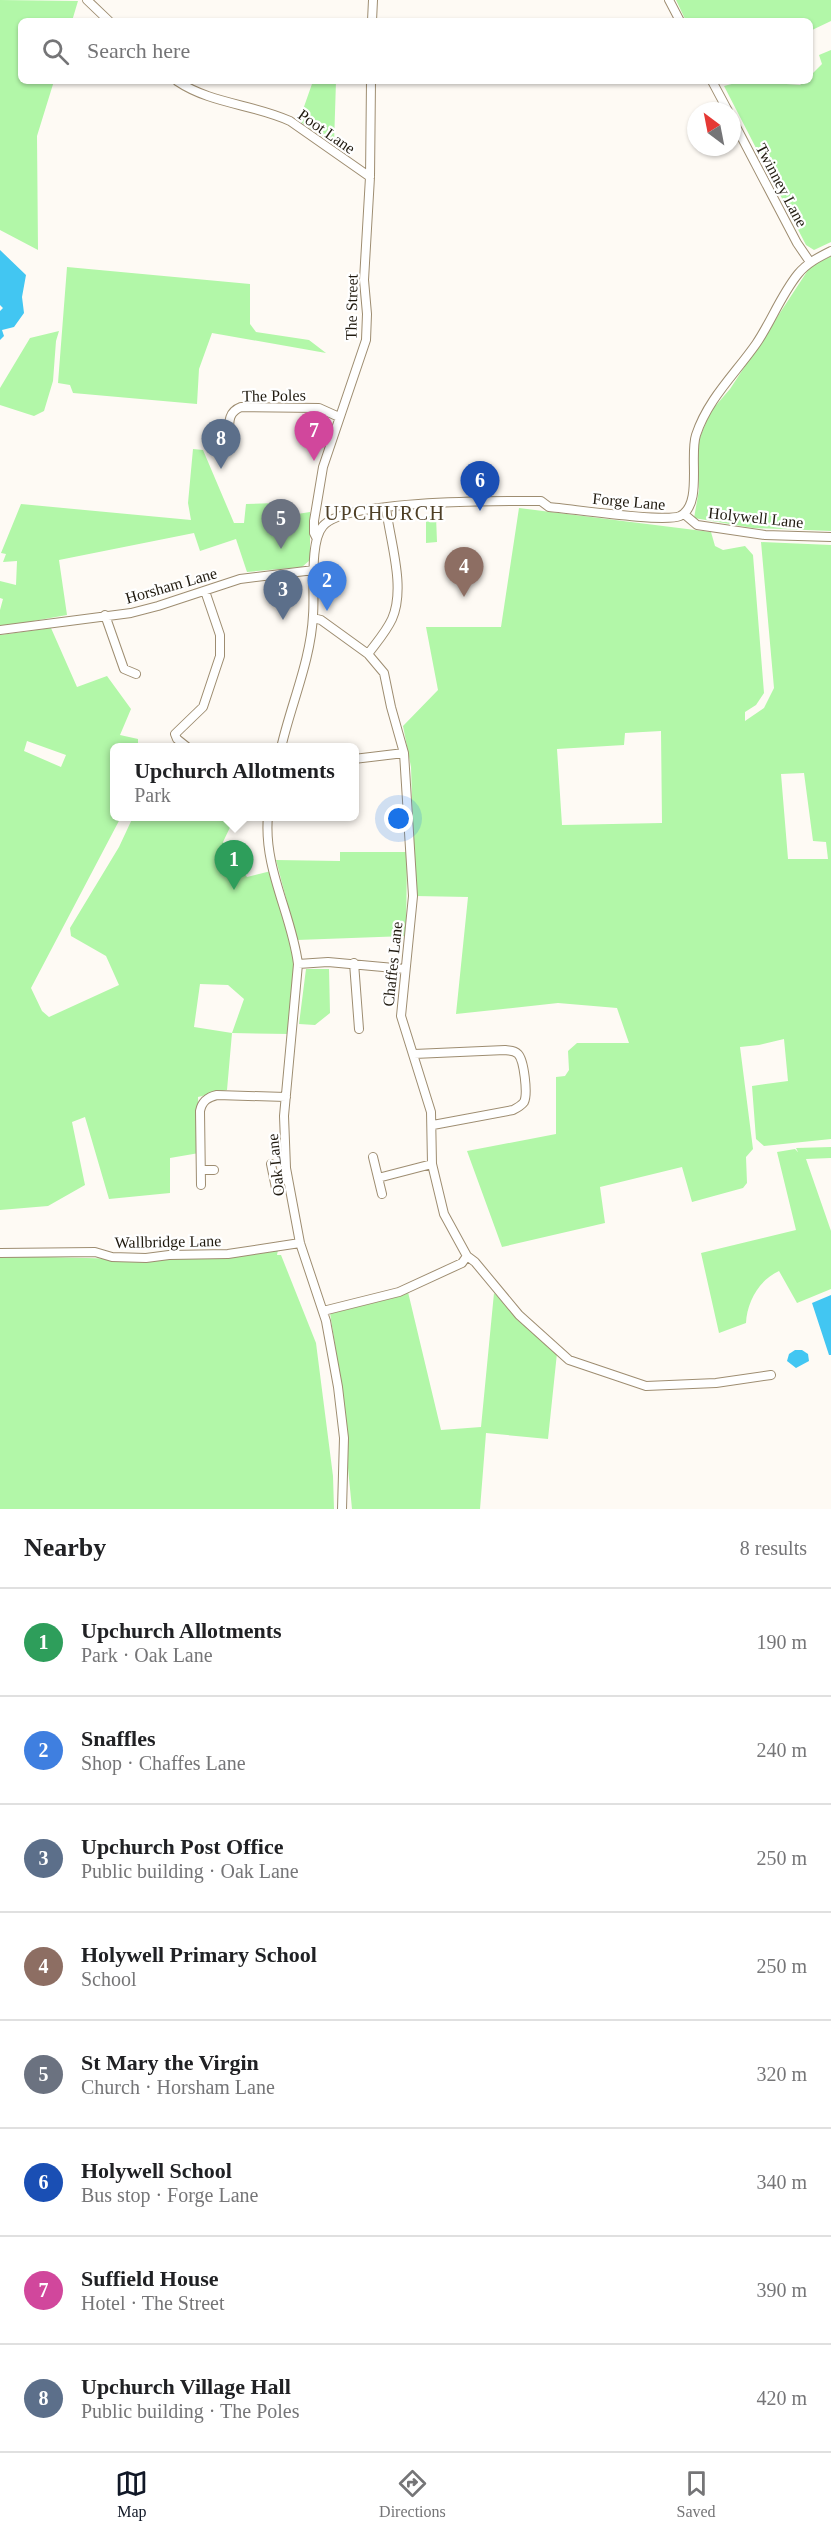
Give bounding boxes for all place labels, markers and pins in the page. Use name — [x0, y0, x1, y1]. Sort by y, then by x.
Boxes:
pin: 7 — [294, 412, 334, 461]
pin: 8 — [202, 420, 240, 469]
pin: 6 — [460, 462, 500, 511]
pin: 5 — [262, 500, 300, 549]
pin: 4 — [444, 548, 484, 597]
pin: 2 — [308, 562, 346, 611]
pin: 3 — [264, 570, 302, 620]
pin: 1 — [214, 840, 254, 890]

